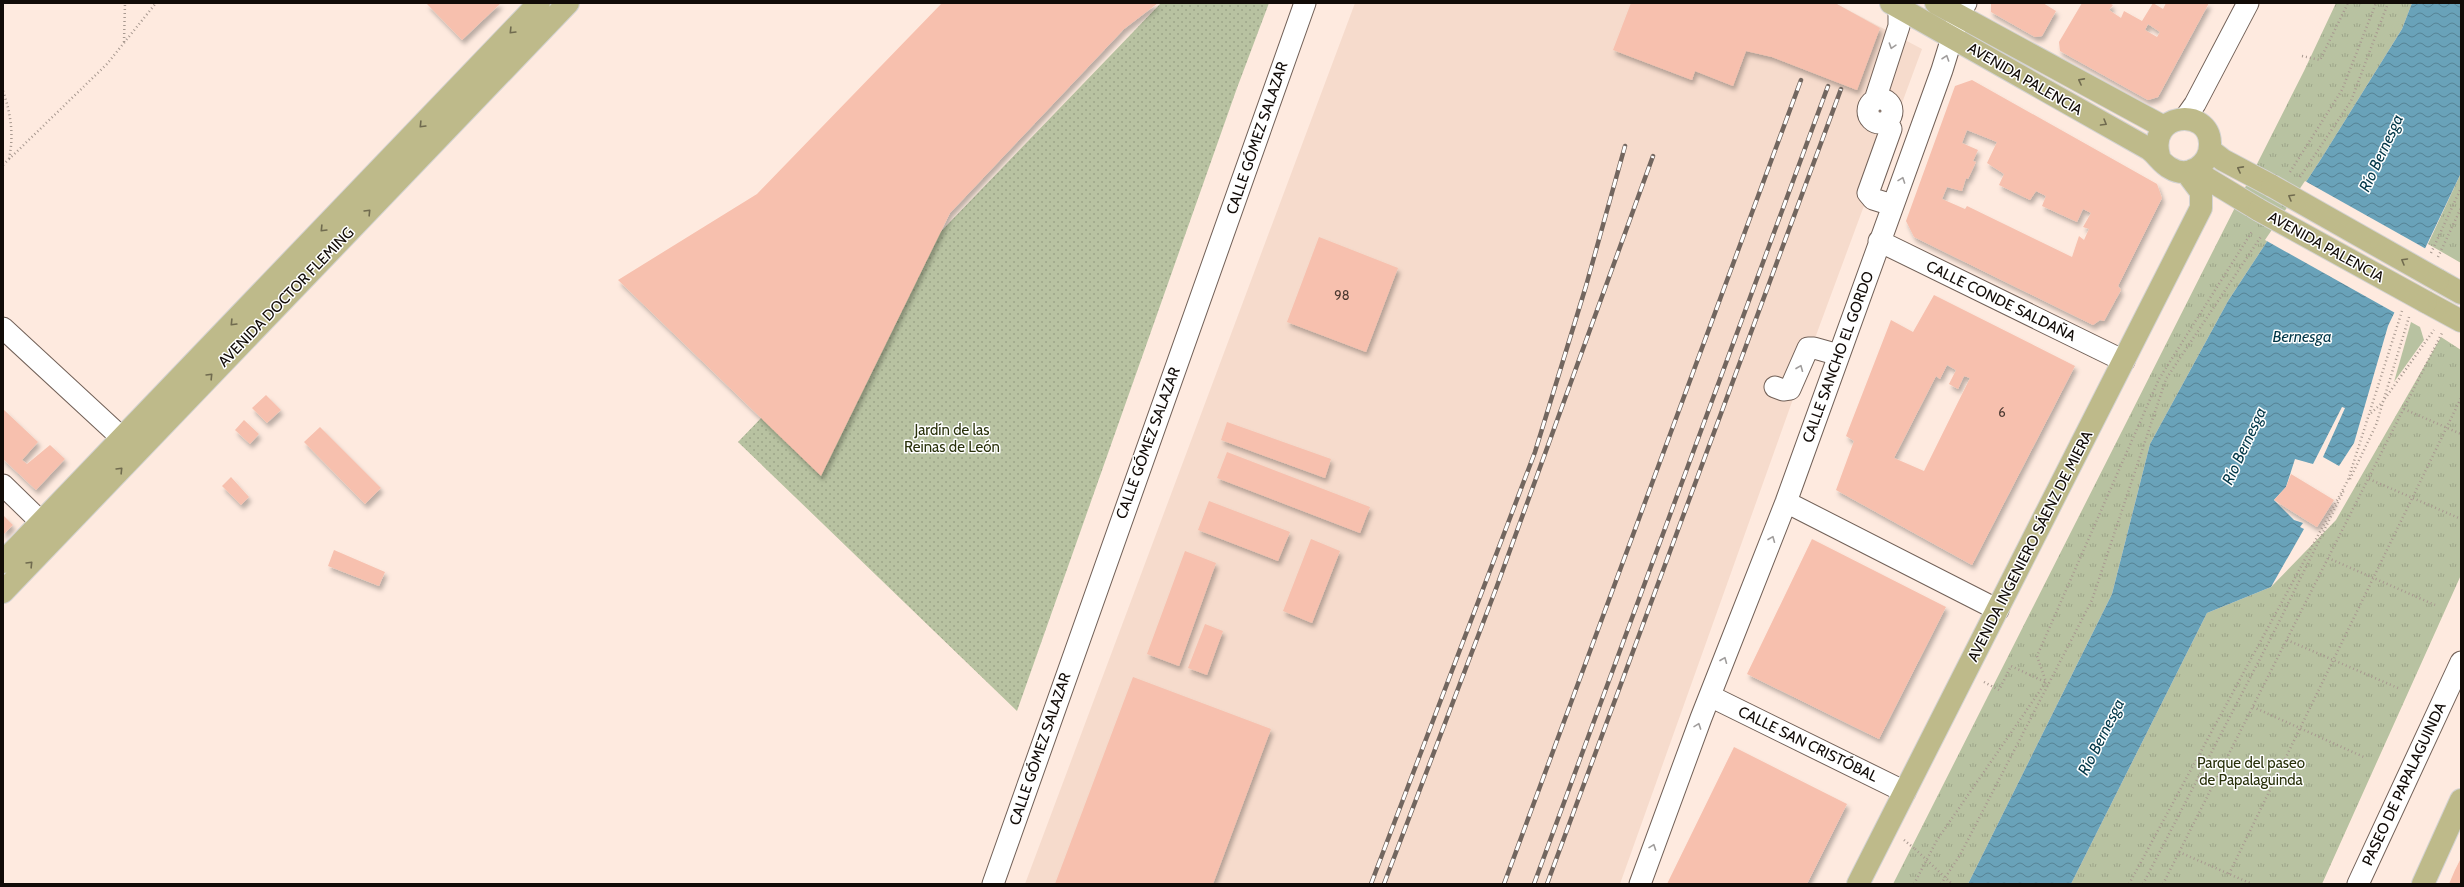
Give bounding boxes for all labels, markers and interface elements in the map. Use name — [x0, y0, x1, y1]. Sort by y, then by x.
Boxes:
one-way arrow — [509, 26, 517, 34]
street label: AVENIDA PALENCIA — [1964, 39, 2086, 120]
one-way arrow — [1888, 42, 1897, 49]
one-way arrow — [1941, 54, 1950, 61]
street label: CALLE GÓMEZ SALAZAR — [1221, 59, 1292, 217]
one-way arrow — [2077, 79, 2085, 86]
water label: Río Bernesga — [2355, 111, 2407, 195]
one-way arrow — [2100, 119, 2107, 126]
one-way arrow — [419, 120, 427, 128]
one-way arrow — [2237, 166, 2244, 174]
one-way arrow — [1897, 176, 1905, 183]
one-way arrow — [2288, 194, 2295, 201]
street label: AVENIDA PALENCIA — [2265, 208, 2388, 287]
one-way arrow — [363, 209, 371, 217]
street label: AVENIDA DOCTOR FLEMING — [214, 223, 358, 371]
one-way arrow — [320, 224, 327, 232]
street label: CALLE CONDE SALDAÑA — [1923, 257, 2079, 345]
one-way arrow — [2401, 258, 2408, 265]
street label: CALLE SANCHO EL GORDO — [1799, 269, 1877, 445]
house number: 98 — [1334, 287, 1350, 303]
one-way arrow — [230, 318, 238, 326]
water label: Bernesga — [2272, 327, 2332, 346]
street label: CALLE GÓMEZ SALAZAR — [1111, 364, 1184, 521]
one-way arrow — [1795, 365, 1803, 372]
one-way arrow — [205, 373, 213, 381]
house number: 6 — [1998, 404, 2006, 420]
water label: Río Bernesga — [2218, 404, 2270, 488]
park label: Jardín de las Reinas de León — [904, 421, 1000, 456]
street label: AVENIDA INGENIERO SÁENZ DE MIERA — [1963, 426, 2097, 664]
one-way arrow — [115, 467, 123, 475]
one-way arrow — [1767, 535, 1775, 542]
one-way arrow — [25, 561, 33, 569]
one-way arrow — [1720, 656, 1728, 663]
street label: CALLE GÓMEZ SALAZAR — [1004, 670, 1075, 828]
water label: Río Bernesga — [2074, 696, 2128, 778]
street label: PASEO DE PAPALAGUINDA — [2358, 699, 2450, 868]
street label: CALLE SAN CRISTÓBAL — [1735, 701, 1882, 786]
one-way arrow — [1694, 722, 1702, 729]
park label: Parque del paseo de Papalaguinda — [2197, 754, 2305, 789]
one-way arrow — [1649, 844, 1657, 851]

